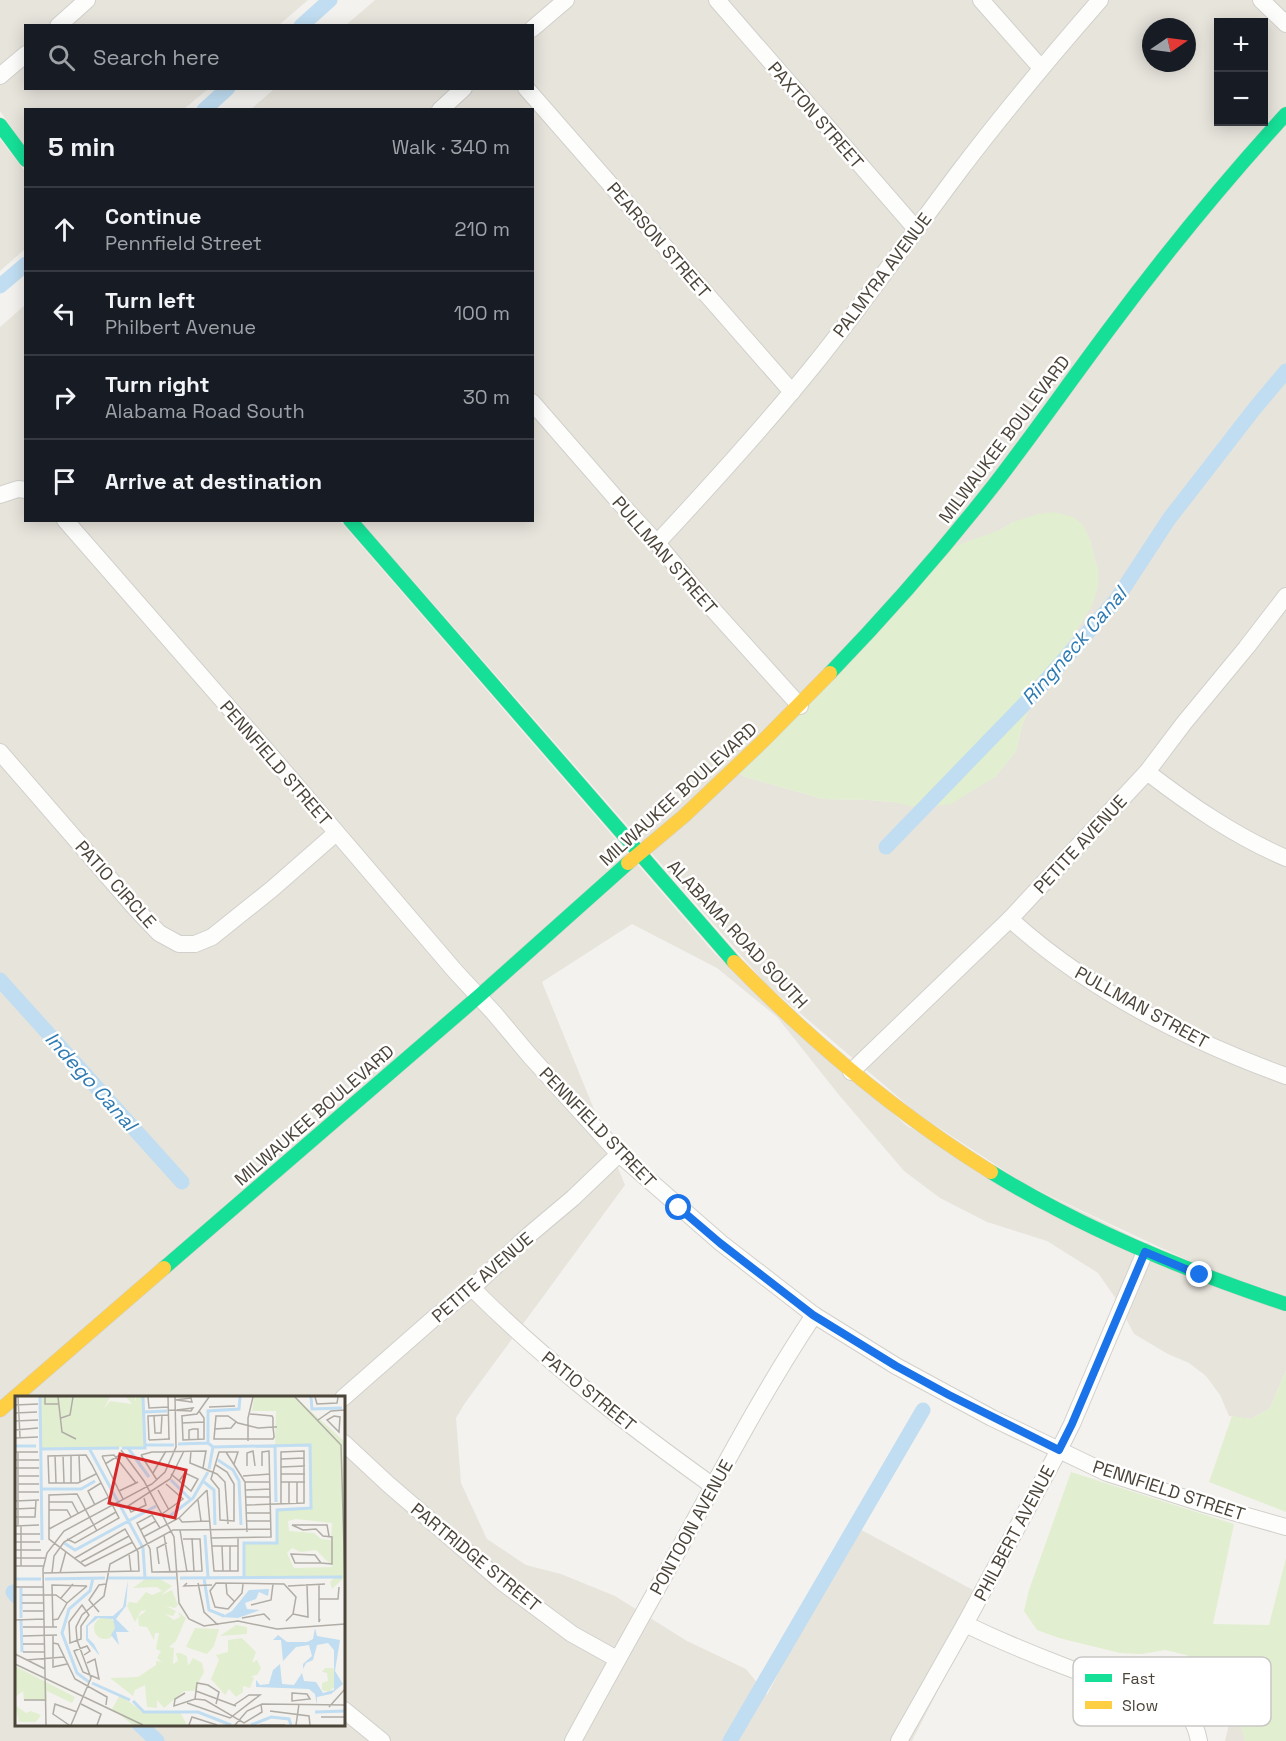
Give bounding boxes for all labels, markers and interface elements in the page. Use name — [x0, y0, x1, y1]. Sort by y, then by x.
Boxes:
north arrow — [1142, 18, 1196, 72]
map controls — [1214, 18, 1268, 126]
button: + — [1214, 18, 1268, 72]
search box — [24, 24, 534, 90]
icon: search — [45, 41, 78, 74]
text: Search here — [93, 43, 220, 71]
street label: PAXTON STREET — [763, 57, 869, 174]
button: − — [1214, 72, 1268, 126]
text: 5 min — [48, 130, 115, 164]
text: Walk · 340 m — [392, 134, 510, 160]
street label: PEARSON STREET — [602, 177, 716, 303]
text: Continue — [105, 202, 201, 230]
street label: PALMYRA AVENUE — [828, 208, 936, 342]
icon: ahead — [48, 213, 81, 246]
text: 210 m — [454, 216, 510, 242]
text: Pennfield Street — [105, 230, 262, 256]
text: Turn left — [105, 286, 195, 314]
icon: left — [48, 297, 81, 330]
text: 100 m — [454, 300, 510, 326]
text: Philbert Avenue — [105, 314, 256, 340]
street label: MILWAUKEE BOULEVARD — [933, 351, 1075, 527]
text: Turn right — [105, 370, 210, 398]
icon: right — [48, 381, 81, 414]
text: 30 m — [463, 384, 510, 410]
text: Alabama Road South — [105, 398, 305, 424]
icon: arrive — [48, 465, 81, 498]
text: Arrive at destination — [105, 467, 322, 495]
street label: PULLMAN STREET — [607, 491, 723, 619]
water label: Ringneck Canal — [1016, 580, 1134, 710]
street label: PENNFIELD STREET — [215, 696, 337, 831]
street label: MILWAUKEE BOULEVARD — [594, 717, 762, 871]
street label: PETITE AVENUE — [1028, 790, 1132, 898]
street label: PATIO CIRCLE — [71, 835, 161, 933]
street label: ALABAMA ROAD SOUTH — [663, 855, 813, 1013]
street label: PULLMAN STREET — [1071, 961, 1213, 1053]
water label: Indego Canal — [39, 1026, 144, 1138]
street label: MILWAUKEE BOULEVARD — [229, 1039, 399, 1191]
street label: PENNFIELD STREET — [535, 1062, 662, 1192]
route start — [665, 1194, 691, 1220]
street label: PETITE AVENUE — [427, 1227, 537, 1327]
route end — [1186, 1261, 1212, 1287]
street label: PATIO STREET — [537, 1346, 641, 1436]
inset map — [15, 1396, 345, 1726]
street label: PONTOON AVENUE — [644, 1455, 738, 1599]
street label: PENNFIELD STREET — [1090, 1455, 1248, 1526]
street label: PHILBERT AVENUE — [969, 1461, 1059, 1605]
street label: PARTRIDGE STREET — [406, 1498, 546, 1617]
legend — [1073, 1657, 1271, 1726]
text: Fast — [1122, 1668, 1155, 1689]
text: Slow — [1122, 1695, 1158, 1716]

